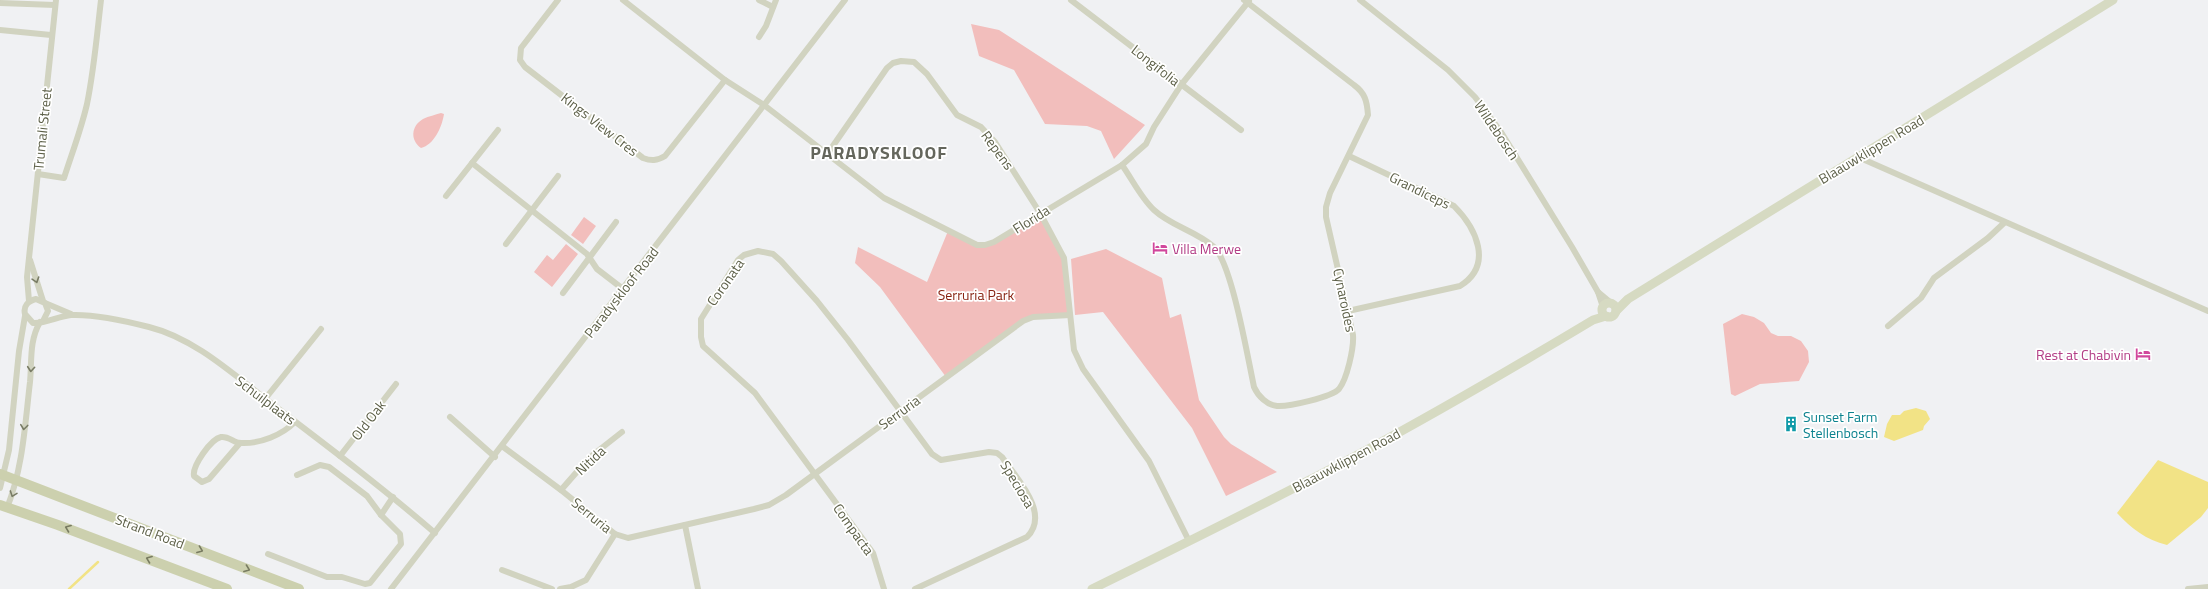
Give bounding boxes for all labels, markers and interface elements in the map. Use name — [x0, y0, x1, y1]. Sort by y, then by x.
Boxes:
street label: Longifolia — [1127, 39, 1185, 91]
street label: Trumali Street — [27, 87, 57, 171]
street label: Kings View Cres — [557, 87, 643, 161]
street label: Wildebosch — [1469, 96, 1525, 164]
street label: Blaauwklippen Road — [1814, 109, 1928, 189]
street label: Repens — [977, 126, 1019, 174]
district label: PARADYSKLOOF — [810, 139, 948, 166]
street label: Grandiceps — [1386, 166, 1454, 214]
street label: Florida — [1008, 199, 1054, 239]
place label: Villa Merwe — [1172, 238, 1241, 259]
hotel icon: Villa Merwe — [1151, 239, 1169, 257]
street label: Paradyskloof Road — [579, 242, 663, 342]
street label: Coronata — [701, 254, 749, 310]
street label: Cynaroides — [1328, 266, 1362, 334]
one-way arrow — [32, 276, 40, 283]
park label: Serruria Park — [938, 284, 1015, 305]
place label: Rest at Chabivin — [2036, 344, 2131, 365]
hotel icon: Rest at Chabivin — [2134, 345, 2152, 363]
one-way arrow — [26, 366, 35, 372]
street label: Schuilplaats — [231, 370, 301, 430]
street label: Serruria — [874, 390, 924, 434]
street label: Old Oak — [346, 395, 391, 445]
place label: Sunset Farm Stellenbosch — [1803, 406, 1878, 443]
building icon: Sunset Farm Stellenbosch — [1782, 415, 1800, 433]
street label: Blaauwklippen Road — [1288, 423, 1404, 497]
one-way arrow — [20, 424, 29, 430]
street label: Nitida — [570, 440, 610, 480]
street label: Speciosa — [996, 456, 1040, 512]
one-way arrow — [9, 491, 17, 498]
street label: Serruria — [567, 492, 617, 538]
street label: Compacta — [828, 499, 880, 559]
street label: Strand Road — [112, 508, 188, 554]
one-way arrow — [65, 525, 72, 533]
one-way arrow — [196, 546, 203, 554]
one-way arrow — [146, 556, 153, 564]
one-way arrow — [243, 564, 250, 572]

